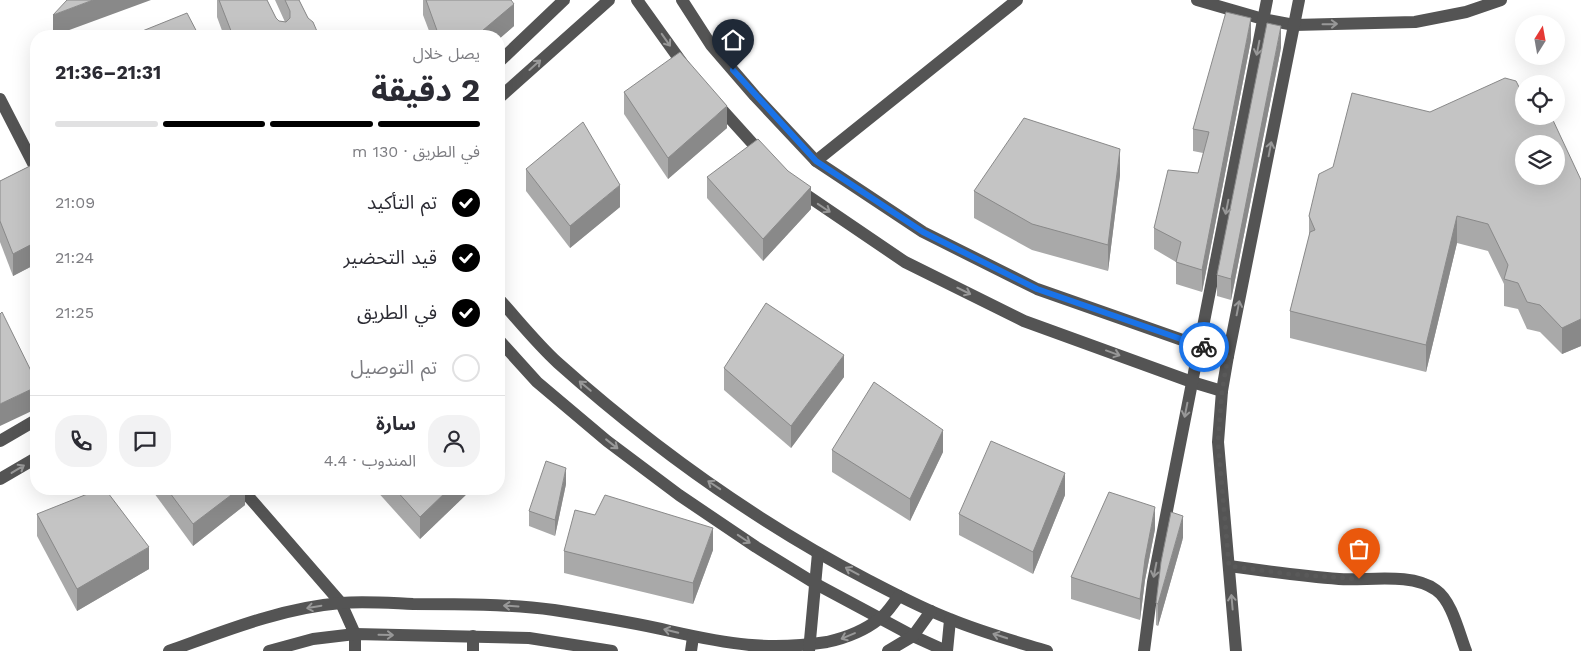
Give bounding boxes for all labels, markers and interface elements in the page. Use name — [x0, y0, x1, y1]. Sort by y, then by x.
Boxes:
north arrow — [1515, 15, 1565, 65]
map controls — [1515, 15, 1565, 185]
pin — [712, 19, 754, 70]
one-way arrow — [1322, 19, 1338, 28]
icon: home — [719, 26, 747, 54]
one-way arrow — [661, 33, 671, 47]
one-way arrow — [1252, 39, 1262, 55]
text: يصل خلال — [413, 44, 480, 63]
one-way arrow — [529, 59, 542, 71]
text: 21:31–21:36 — [55, 61, 161, 84]
text: 2 دقيقة — [371, 71, 480, 109]
button: locate — [1515, 75, 1565, 125]
button: layers — [1515, 135, 1565, 185]
one-way arrow — [1265, 141, 1275, 157]
text: في الطريق · 130 m — [352, 142, 480, 161]
icon: check — [452, 189, 480, 217]
text: تم التأكيد — [367, 191, 437, 214]
text: 21:09 — [55, 193, 95, 212]
one-way arrow — [1221, 199, 1231, 215]
one-way arrow — [817, 203, 831, 213]
icon: check — [452, 244, 480, 272]
text: قيد التحضير — [344, 246, 437, 269]
text: 21:24 — [55, 248, 94, 267]
one-way arrow — [956, 286, 971, 296]
icon: check — [452, 299, 480, 327]
text: في الطريق — [357, 301, 437, 324]
one-way arrow — [1233, 301, 1243, 317]
text: 21:25 — [55, 303, 94, 322]
courier — [1179, 322, 1229, 372]
icon: bike — [1190, 333, 1218, 361]
one-way arrow — [1105, 349, 1121, 358]
text: تم التوصيل — [351, 356, 437, 379]
one-way arrow — [579, 381, 592, 392]
one-way arrow — [1181, 402, 1190, 418]
text: سارة — [376, 412, 416, 435]
button: phone — [55, 415, 107, 467]
button: chat — [119, 415, 171, 467]
button: person — [428, 415, 480, 467]
one-way arrow — [605, 439, 618, 450]
text: المندوب · 4.4 — [324, 451, 416, 470]
one-way arrow — [11, 463, 25, 473]
one-way arrow — [707, 480, 721, 491]
pin — [1338, 528, 1380, 579]
one-way arrow — [736, 534, 750, 544]
icon: bag — [1345, 535, 1373, 563]
one-way arrow — [1150, 561, 1159, 577]
one-way arrow — [844, 566, 859, 576]
one-way arrow — [1227, 595, 1237, 611]
one-way arrow — [503, 602, 519, 611]
one-way arrow — [306, 603, 322, 613]
one-way arrow — [664, 626, 680, 635]
one-way arrow — [377, 630, 393, 639]
one-way arrow — [841, 631, 856, 641]
one-way arrow — [993, 631, 1009, 640]

